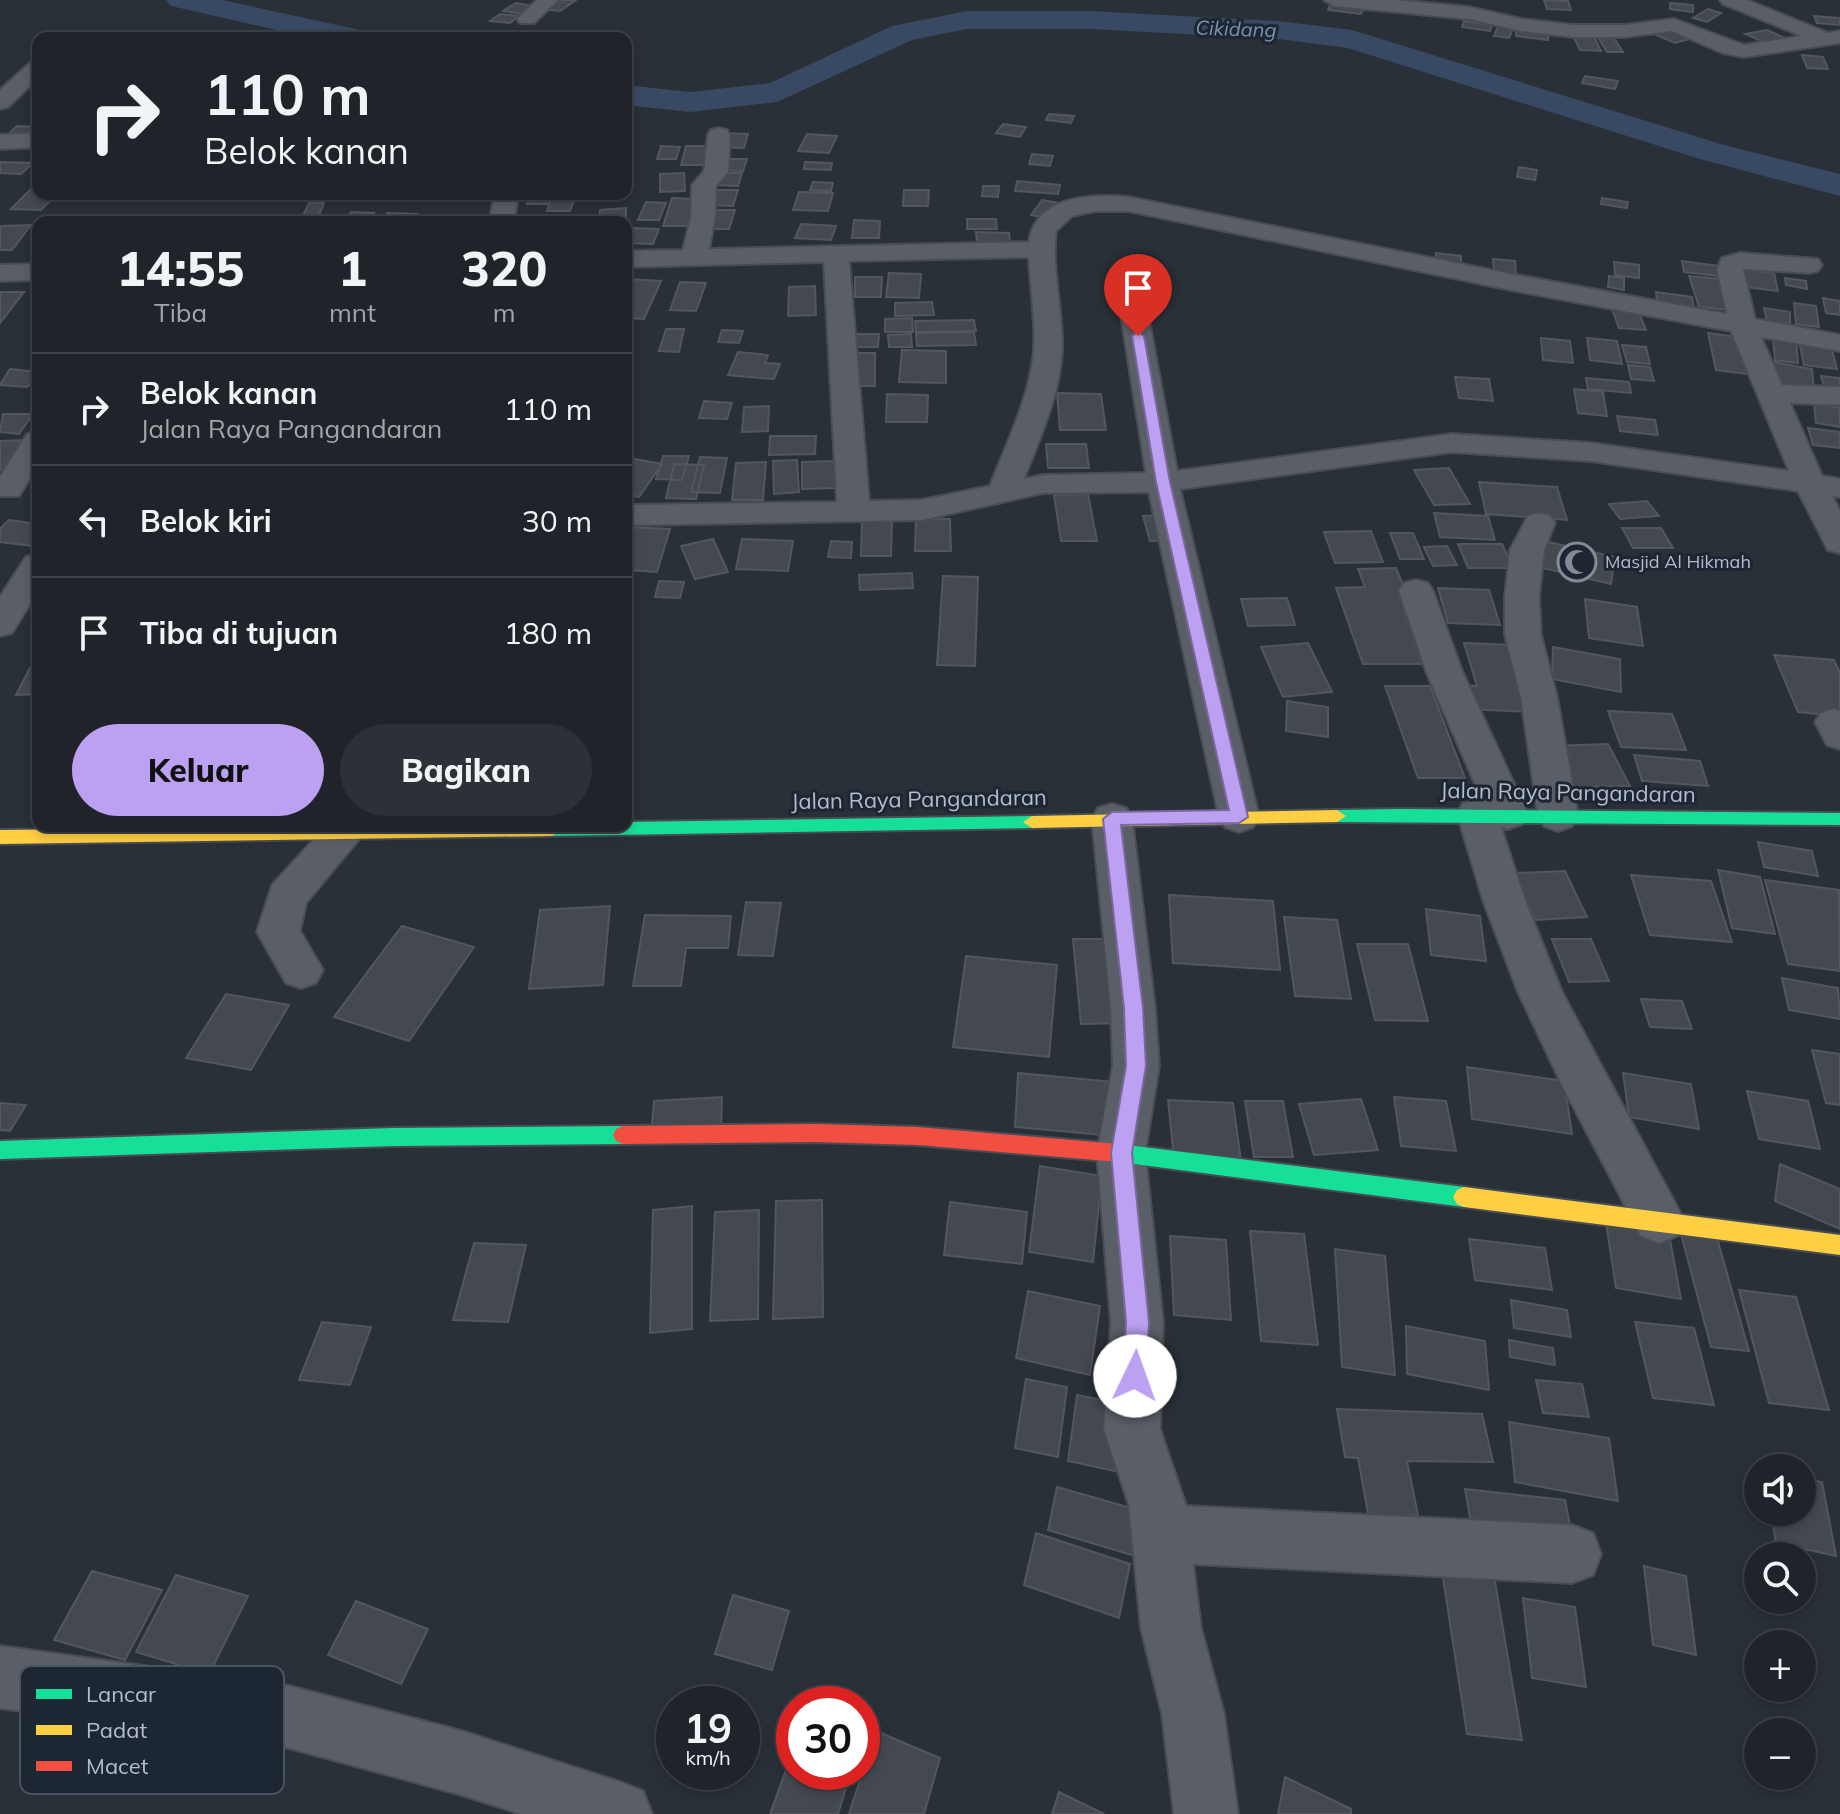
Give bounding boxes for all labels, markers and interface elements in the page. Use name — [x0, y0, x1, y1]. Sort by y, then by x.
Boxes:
water label: Cikidang — [1195, 15, 1277, 42]
text: 110 m — [204, 59, 371, 129]
icon: right — [72, 64, 176, 168]
text: Belok kanan — [204, 128, 409, 173]
text: 14:55 — [117, 238, 244, 298]
text: 1 — [338, 238, 367, 298]
text: 320 — [461, 238, 547, 298]
pin — [1104, 254, 1172, 336]
icon: arrive — [1116, 266, 1160, 310]
text: Tiba — [154, 296, 207, 329]
text: mnt — [329, 296, 376, 329]
text: m — [493, 296, 515, 329]
text: Belok kanan — [140, 374, 317, 412]
icon: right — [72, 387, 116, 431]
text: 110 m — [504, 390, 592, 428]
text: Jalan Raya Pangandaran — [140, 412, 442, 445]
icon: left — [72, 499, 116, 543]
text: Belok kiri — [140, 502, 272, 540]
text: 30 m — [522, 502, 592, 540]
mosque icon: Masjid Al Hikmah — [1556, 541, 1598, 583]
place label: Masjid Al Hikmah — [1605, 550, 1751, 573]
icon: arrive — [72, 611, 116, 655]
text: Tiba di tujuan — [140, 614, 338, 652]
text: 180 m — [504, 614, 592, 652]
button: Keluar — [72, 724, 324, 816]
button: Bagikan — [340, 724, 592, 816]
street label: Jalan Raya Pangandaran — [1440, 776, 1696, 808]
street label: Jalan Raya Pangandaran — [791, 783, 1047, 815]
position arrow — [1093, 1334, 1177, 1418]
map controls — [1744, 1454, 1816, 1790]
button: sound — [1744, 1454, 1816, 1526]
button: search — [1744, 1542, 1816, 1614]
button: + — [1744, 1630, 1816, 1702]
legend — [20, 1666, 284, 1794]
text: Lancar — [86, 1680, 156, 1708]
speed limit sign: 30 — [776, 1686, 880, 1790]
text: 19 — [684, 1703, 732, 1753]
text: Padat — [86, 1716, 147, 1744]
button: − — [1744, 1718, 1816, 1790]
text: km/h — [685, 1745, 731, 1770]
text: Macet — [86, 1752, 149, 1780]

